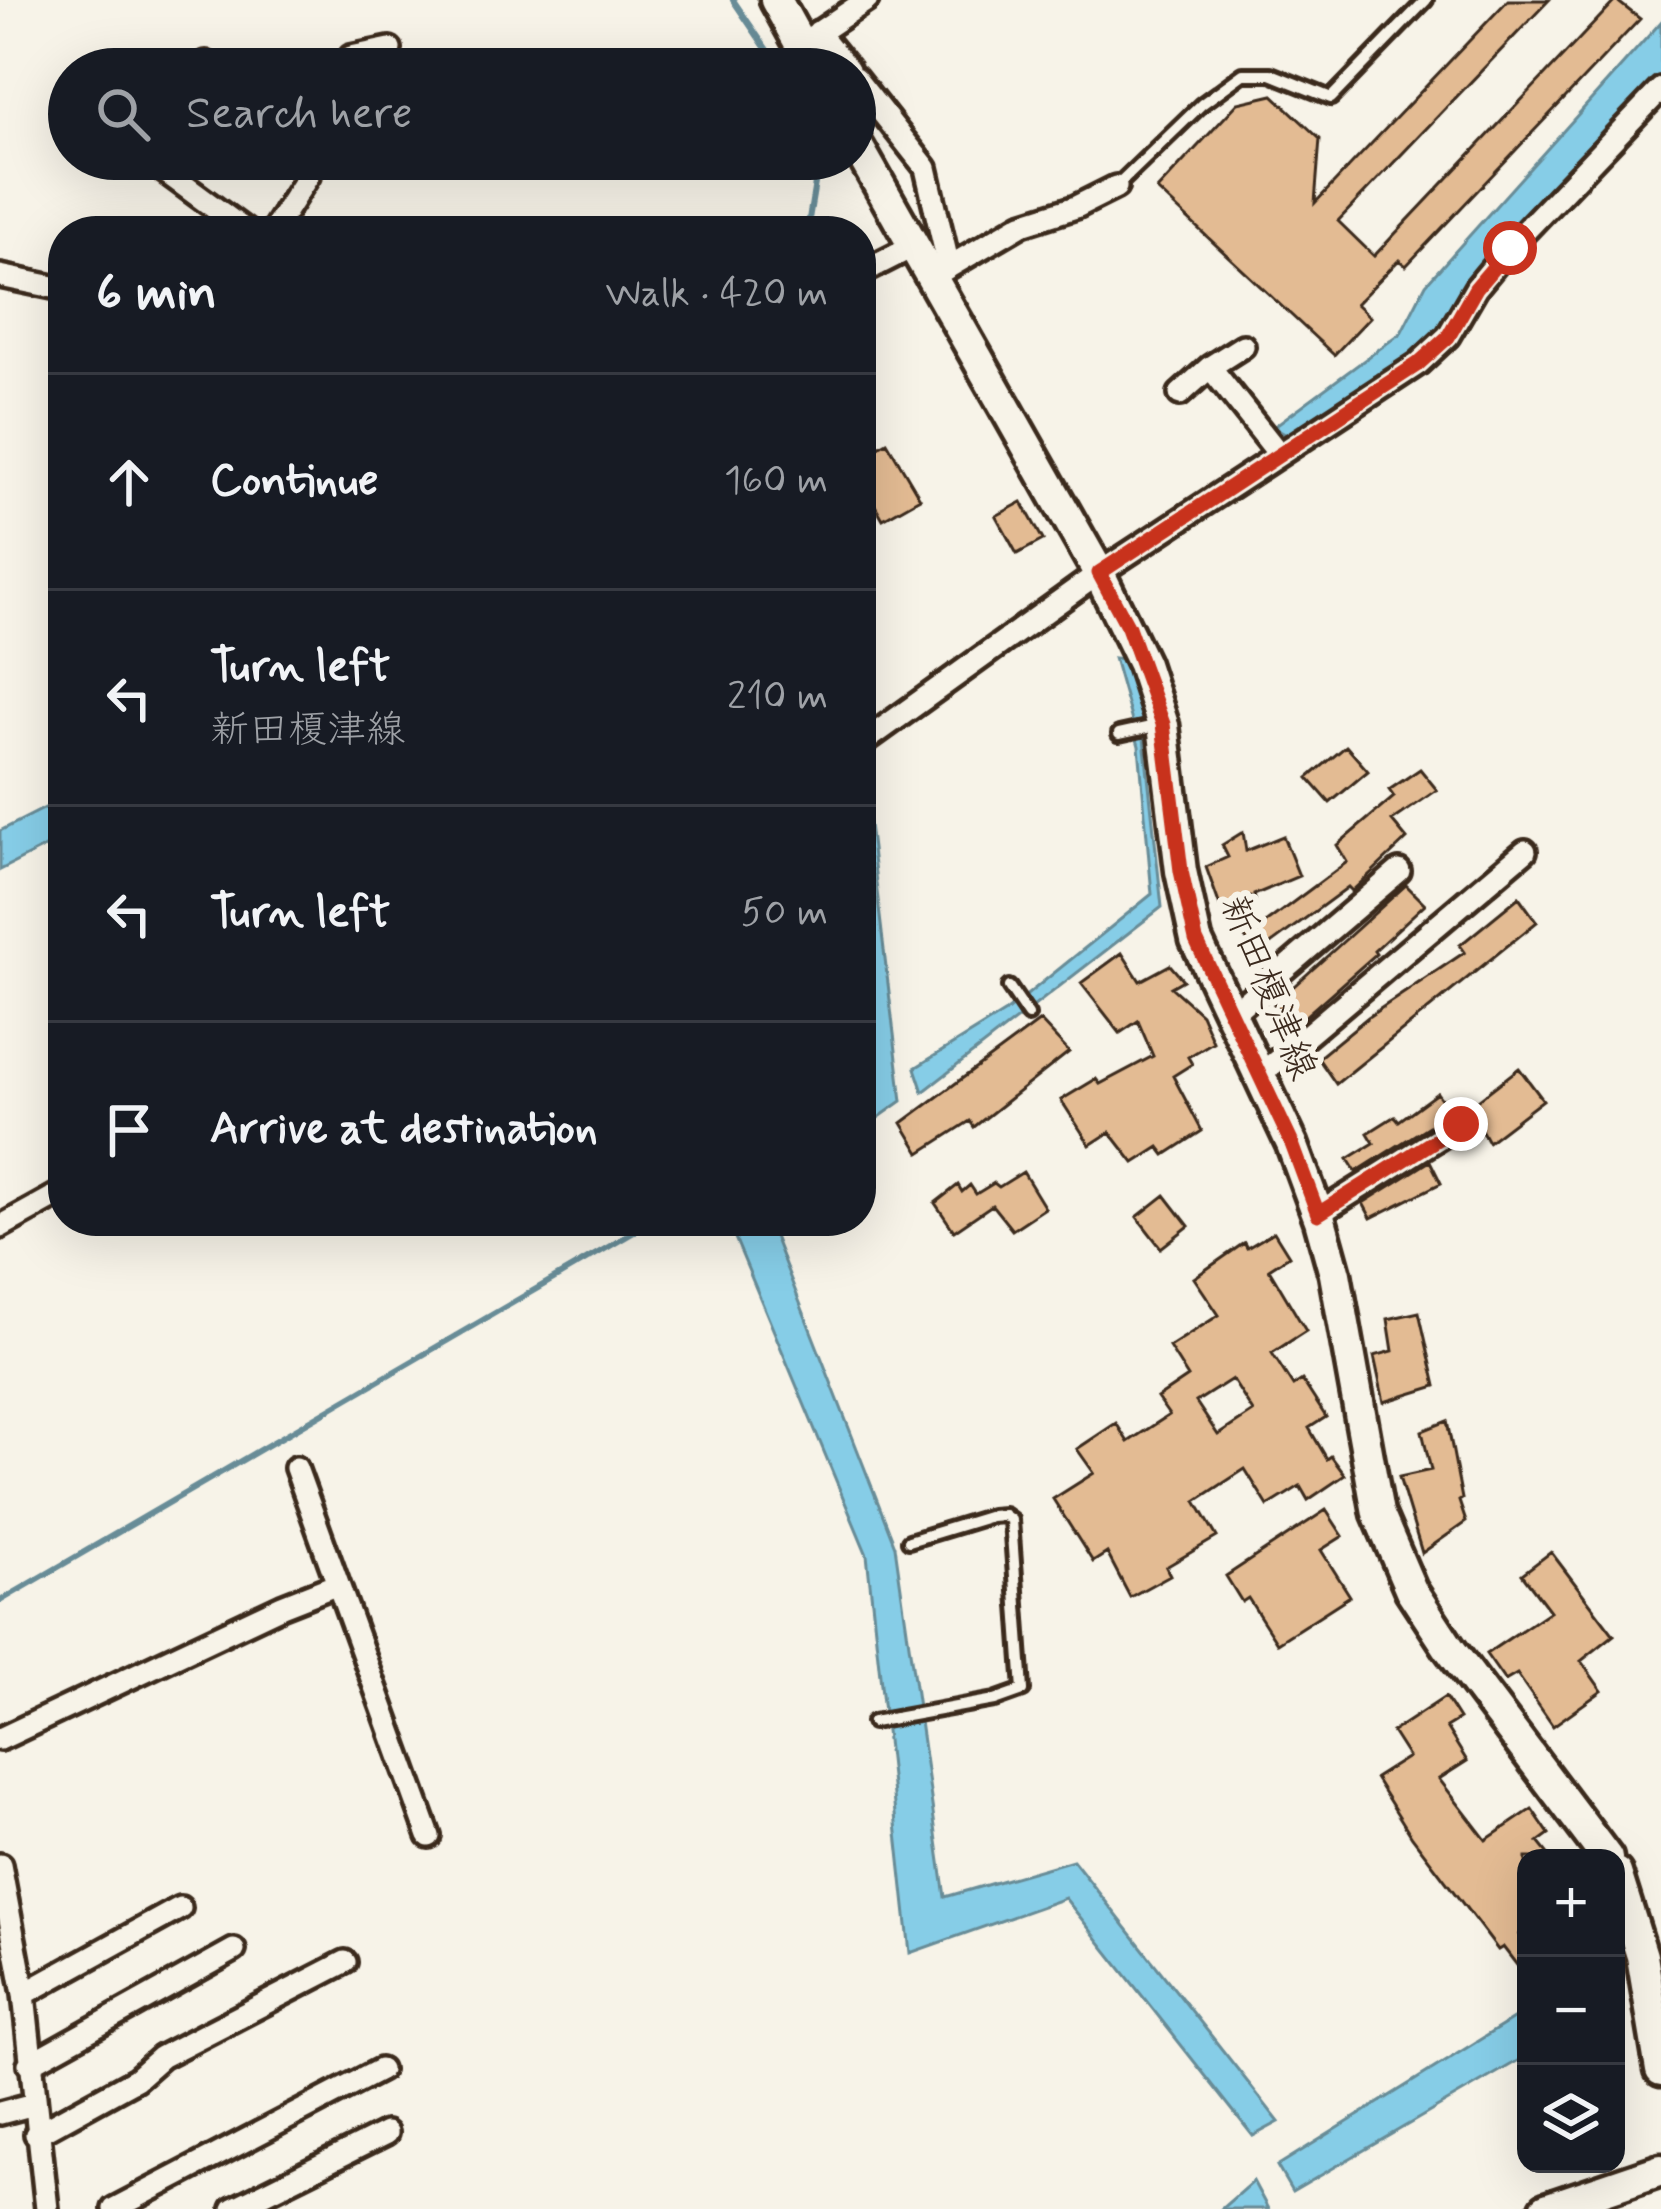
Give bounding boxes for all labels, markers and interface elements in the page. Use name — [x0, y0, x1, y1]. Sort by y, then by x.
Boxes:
search box — [48, 48, 876, 180]
icon: search — [90, 81, 156, 147]
text: Search here — [186, 85, 413, 144]
route start — [1483, 221, 1537, 275]
text: 6 min — [96, 261, 217, 327]
text: Walk · 420 m — [605, 269, 828, 320]
icon: ahead — [96, 449, 162, 515]
text: Continue — [210, 452, 378, 511]
text: 160 m — [724, 456, 828, 507]
text: Turn left — [210, 638, 390, 697]
icon: left — [96, 665, 162, 731]
text: 210 m — [727, 672, 828, 723]
text: 新田榎津線 — [210, 706, 405, 757]
icon: left — [96, 881, 162, 947]
text: Turn left — [210, 884, 390, 943]
text: 50 m — [741, 888, 828, 939]
street label: 新田榎津線 — [1207, 888, 1327, 1088]
icon: arrive — [96, 1097, 162, 1163]
route end — [1434, 1097, 1488, 1151]
text: Arrive at destination — [210, 1100, 598, 1159]
map controls — [1517, 1849, 1625, 2173]
button: + — [1517, 1849, 1625, 1957]
button: − — [1517, 1957, 1625, 2065]
button: layers — [1517, 2065, 1625, 2173]

